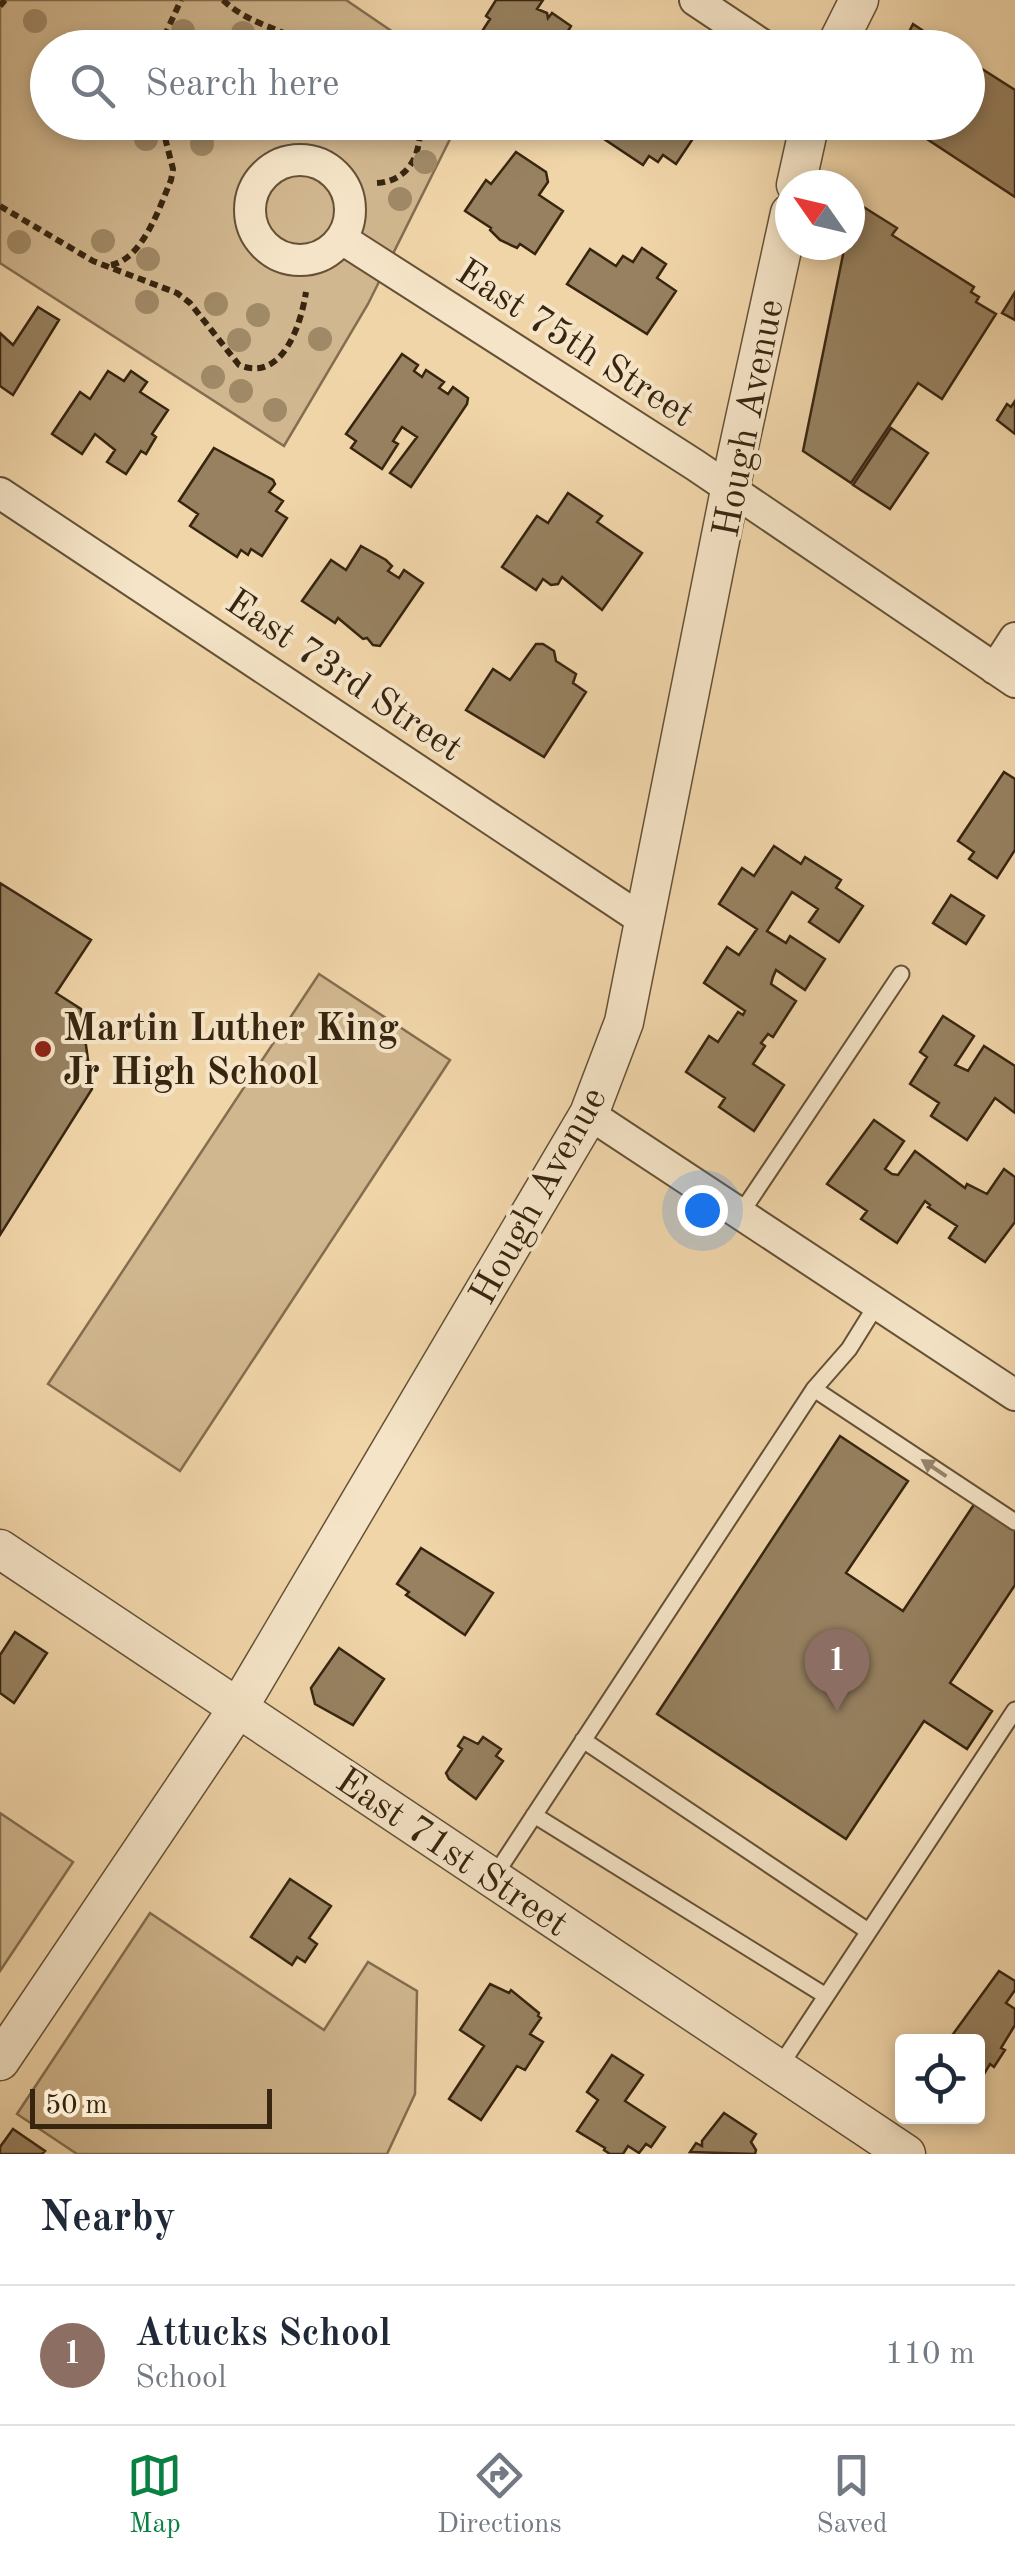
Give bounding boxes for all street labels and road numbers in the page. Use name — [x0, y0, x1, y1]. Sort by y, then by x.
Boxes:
street label: East 75th Street — [449, 254, 700, 435]
street label: Hough Avenue — [708, 296, 792, 541]
street label: East 73rd Street — [218, 583, 468, 769]
street label: Hough Avenue — [464, 1082, 615, 1311]
street label: East 71st Street — [329, 1762, 574, 1945]

